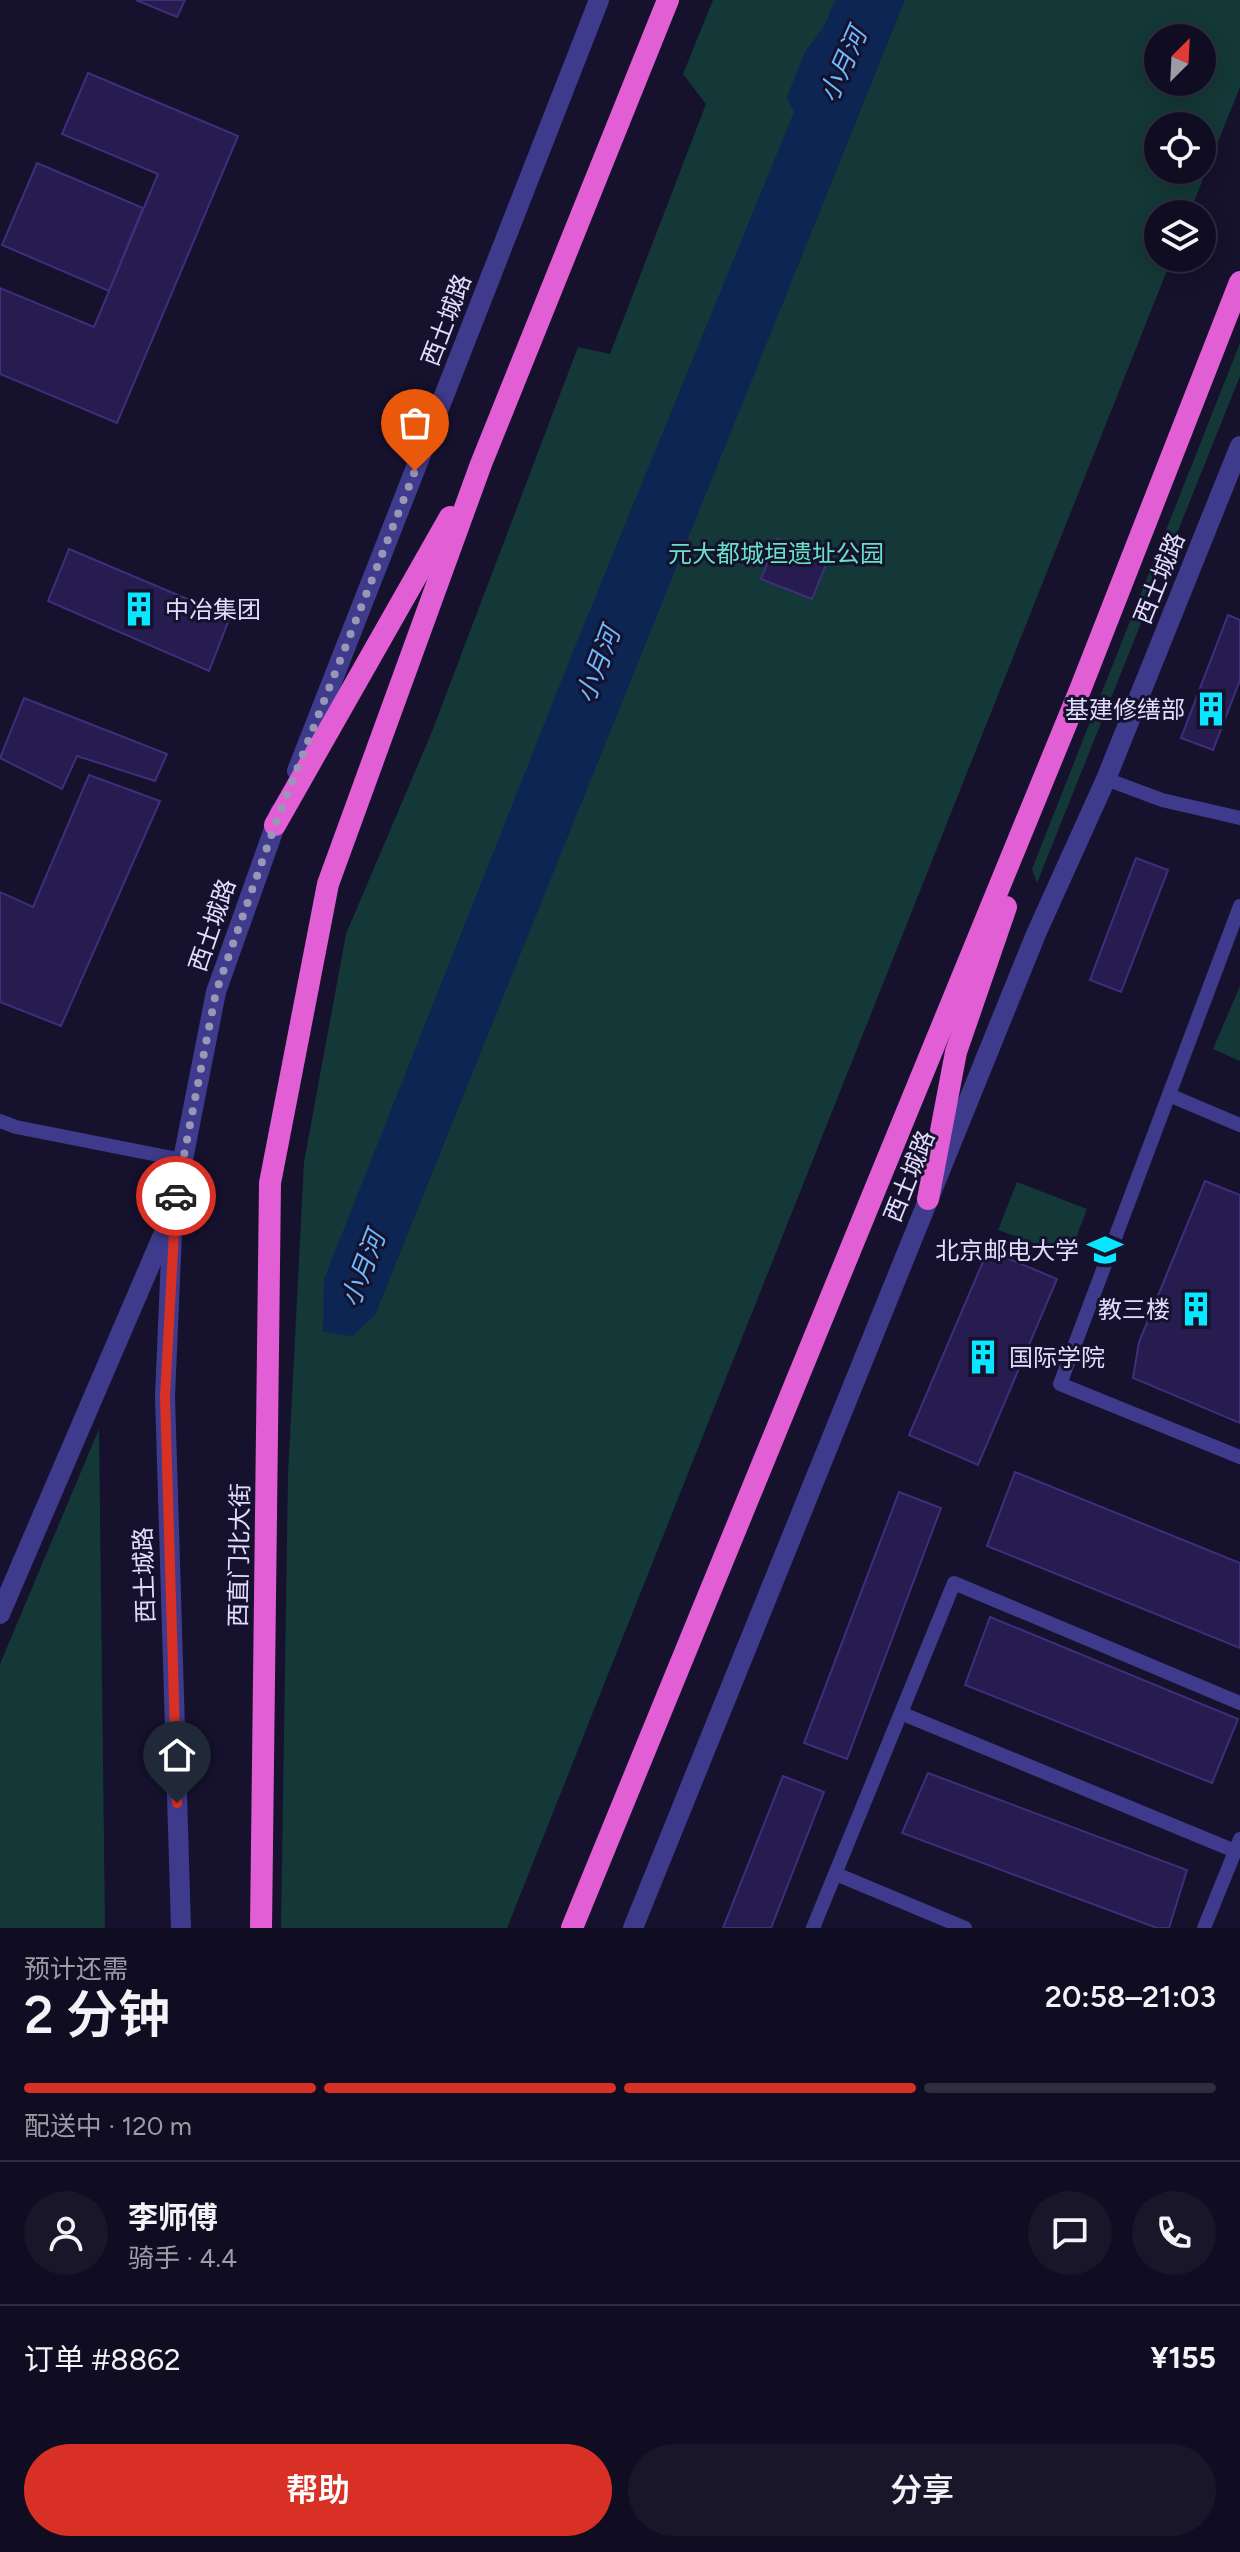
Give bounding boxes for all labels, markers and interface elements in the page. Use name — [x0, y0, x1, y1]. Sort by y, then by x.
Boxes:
water label: 小月河 — [813, 18, 876, 107]
north arrow — [1144, 24, 1216, 96]
map controls — [1144, 24, 1216, 272]
button: locate — [1144, 112, 1216, 184]
button: layers — [1144, 200, 1216, 272]
street label: 西土城路 — [415, 270, 477, 370]
pin — [381, 389, 449, 471]
icon: bag — [393, 401, 437, 445]
street label: 西土城路 — [1128, 528, 1190, 628]
park label: 元大都城垣遗址公园 — [668, 539, 884, 568]
building icon: 中冶集团 — [120, 590, 158, 628]
place label: 中冶集团 — [165, 595, 261, 624]
water label: 小月河 — [569, 618, 629, 707]
building icon: 基建修缮部 — [1192, 690, 1230, 728]
place label: 基建修缮部 — [1065, 695, 1185, 724]
street label: 西土城路 — [183, 875, 241, 975]
street label: 西土城路 — [878, 1126, 940, 1226]
courier — [136, 1156, 216, 1236]
icon: car — [154, 1174, 198, 1218]
water label: 小月河 — [334, 1222, 394, 1311]
school or university icon: 北京邮电大学 — [1086, 1231, 1124, 1269]
place label: 北京邮电大学 — [935, 1236, 1079, 1265]
building icon: 教三楼 — [1177, 1290, 1215, 1328]
place label: 教三楼 — [1098, 1295, 1170, 1324]
building icon: 国际学院 — [964, 1338, 1002, 1376]
place label: 国际学院 — [1009, 1343, 1105, 1372]
street label: 西直门北大街 — [223, 1483, 255, 1627]
street label: 西土城路 — [128, 1527, 160, 1623]
pin — [143, 1721, 211, 1803]
icon: home — [155, 1733, 199, 1777]
text: 预计还需 — [24, 1953, 128, 1985]
text: 20:58–21:03 — [1045, 1978, 1216, 2015]
text: 2 分钟 — [24, 1984, 170, 2046]
text: 配送中 · 120 m — [24, 2110, 192, 2142]
button: person — [24, 2191, 108, 2275]
button: chat — [1028, 2191, 1112, 2275]
button: phone — [1132, 2191, 1216, 2275]
text: 李师傅 — [128, 2199, 218, 2236]
text: 骑手 · 4.4 — [128, 2242, 237, 2274]
text: ¥155 — [1151, 2339, 1216, 2376]
text: 订单 #8862 — [24, 2341, 181, 2378]
button: 帮助 — [24, 2444, 612, 2536]
button: 分享 — [628, 2444, 1216, 2536]

